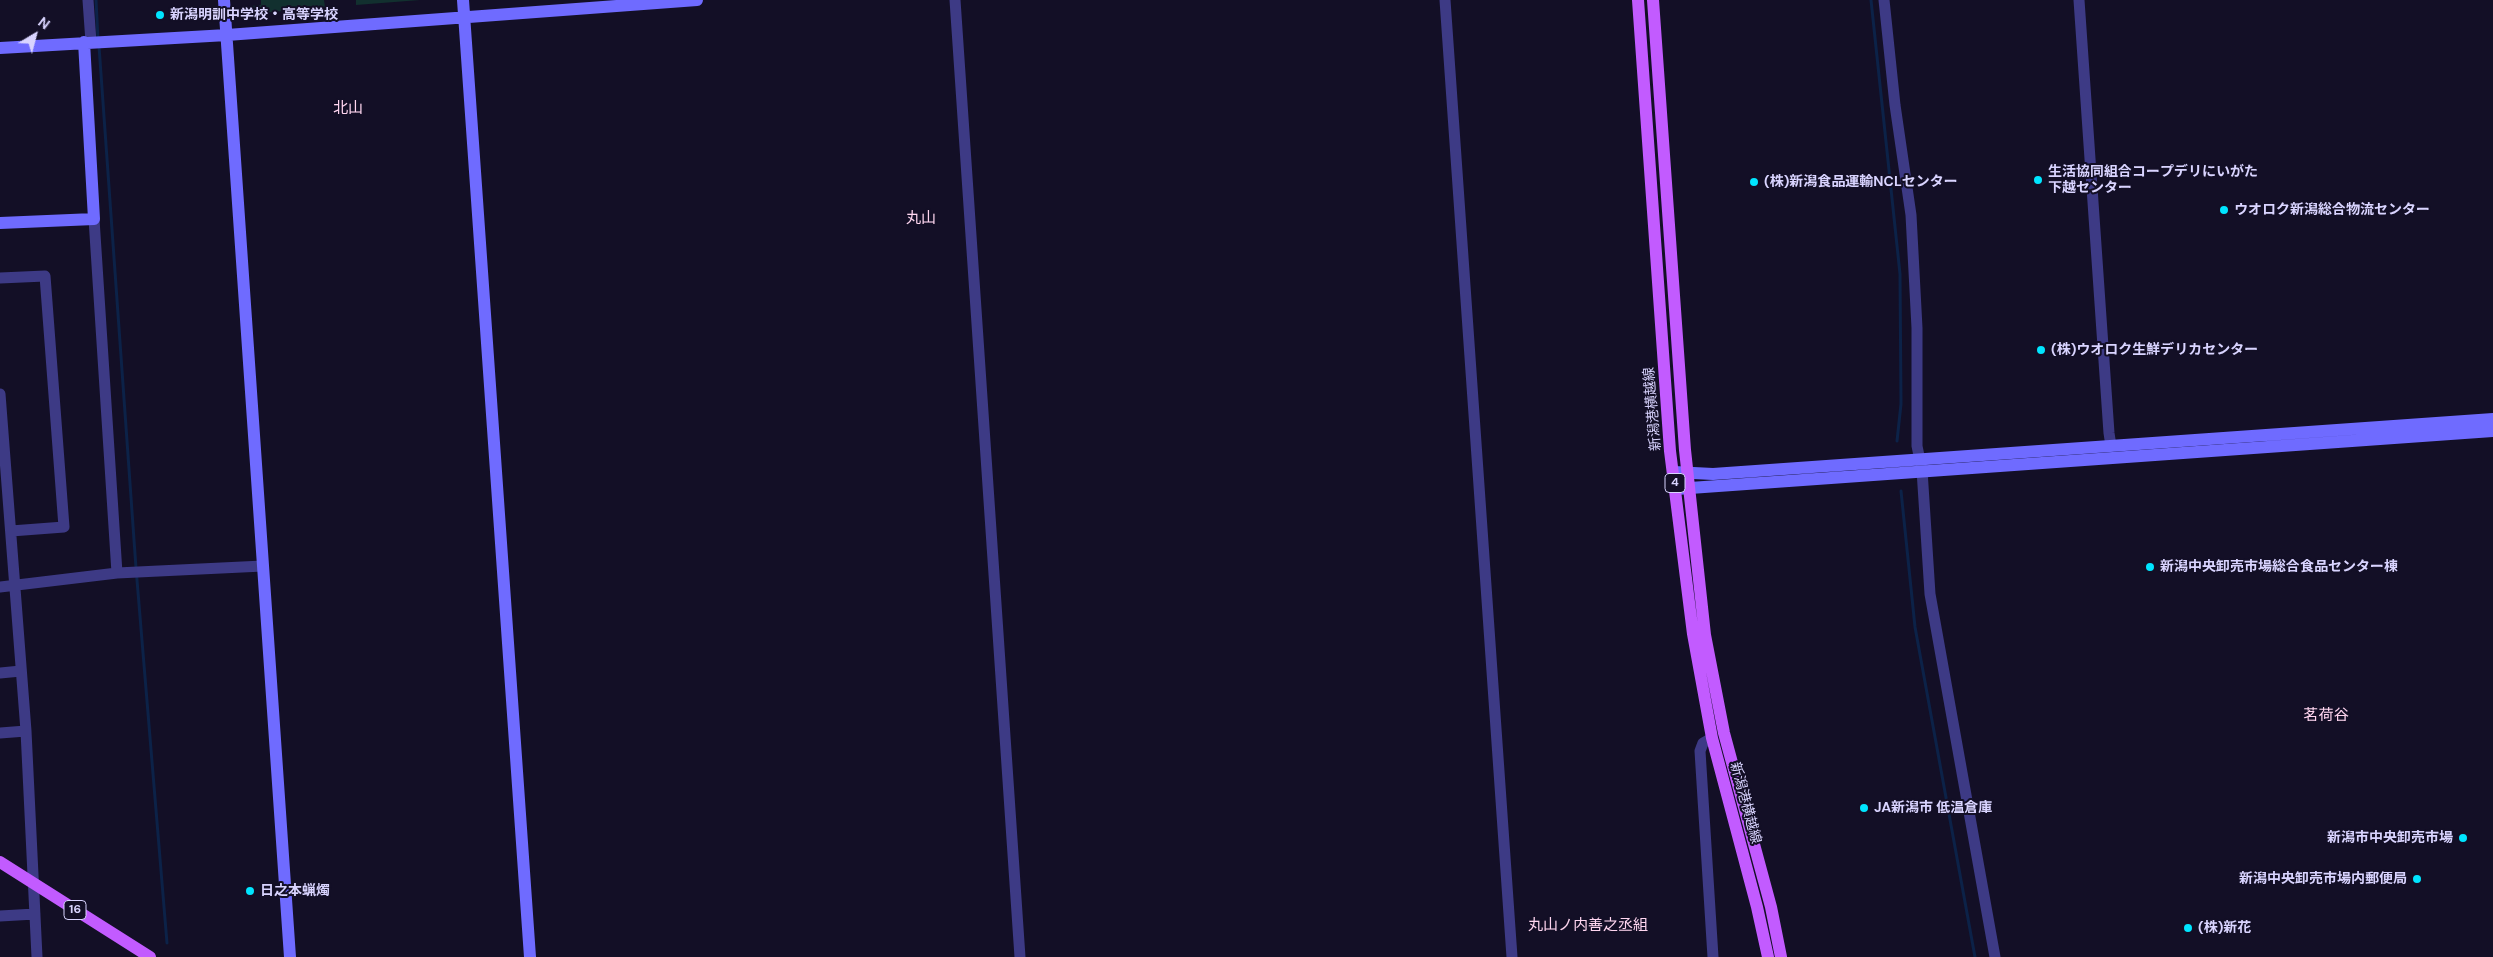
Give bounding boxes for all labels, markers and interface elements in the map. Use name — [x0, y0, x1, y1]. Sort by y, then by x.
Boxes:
place label: 新潟明訓中学校・高等学校 — [170, 7, 338, 23]
marker: 新潟明訓中学校・高等学校 — [154, 9, 166, 21]
north arrow — [10, 10, 60, 60]
text: N — [35, 13, 54, 33]
district label: 北山 — [333, 100, 363, 118]
place label: 生活協同組合コープデリにいがた 下越センター — [2048, 164, 2258, 196]
place label: (株)新潟食品運輸NCLセンター — [1764, 174, 1958, 190]
marker: 生活協同組合コープデリにいがた 下越センター — [2032, 174, 2044, 186]
marker: (株)新潟食品運輸NCLセンター — [1748, 176, 1760, 188]
place label: ウオロク新潟総合物流センター — [2234, 202, 2430, 218]
marker: ウオロク新潟総合物流センター — [2218, 204, 2230, 216]
district label: 丸山 — [906, 210, 936, 228]
place label: (株)ウオロク生鮮デリカセンター — [2051, 342, 2258, 358]
marker: (株)ウオロク生鮮デリカセンター — [2035, 344, 2047, 356]
street label: 新潟港横越線 — [1641, 366, 1665, 452]
road number: 4 — [1665, 473, 1685, 492]
place label: 新潟中央卸売市場総合食品センター棟 — [2160, 559, 2398, 575]
marker: 新潟中央卸売市場総合食品センター棟 — [2144, 561, 2156, 573]
district label: 茗荷谷 — [2304, 707, 2348, 725]
street label: 新潟港横越線 — [1726, 760, 1764, 846]
place label: JA新潟市 低温倉庫 — [1874, 800, 1992, 816]
marker: JA新潟市 低温倉庫 — [1858, 802, 1870, 814]
place label: 新潟市中央卸売市場 — [2327, 830, 2453, 846]
marker: 新潟市中央卸売市場 — [2457, 832, 2469, 844]
place label: 新潟中央卸売市場内郵便局 — [2239, 871, 2407, 887]
marker: 新潟中央卸売市場内郵便局 — [2411, 873, 2423, 885]
place label: 日之本蝋燭 — [260, 883, 330, 899]
marker: 日之本蝋燭 — [244, 885, 256, 897]
road number: 16 — [64, 900, 86, 920]
district label: 丸山ノ内善之丞組 — [1528, 917, 1648, 935]
place label: (株)新花 — [2198, 920, 2251, 936]
marker: (株)新花 — [2182, 922, 2194, 934]

